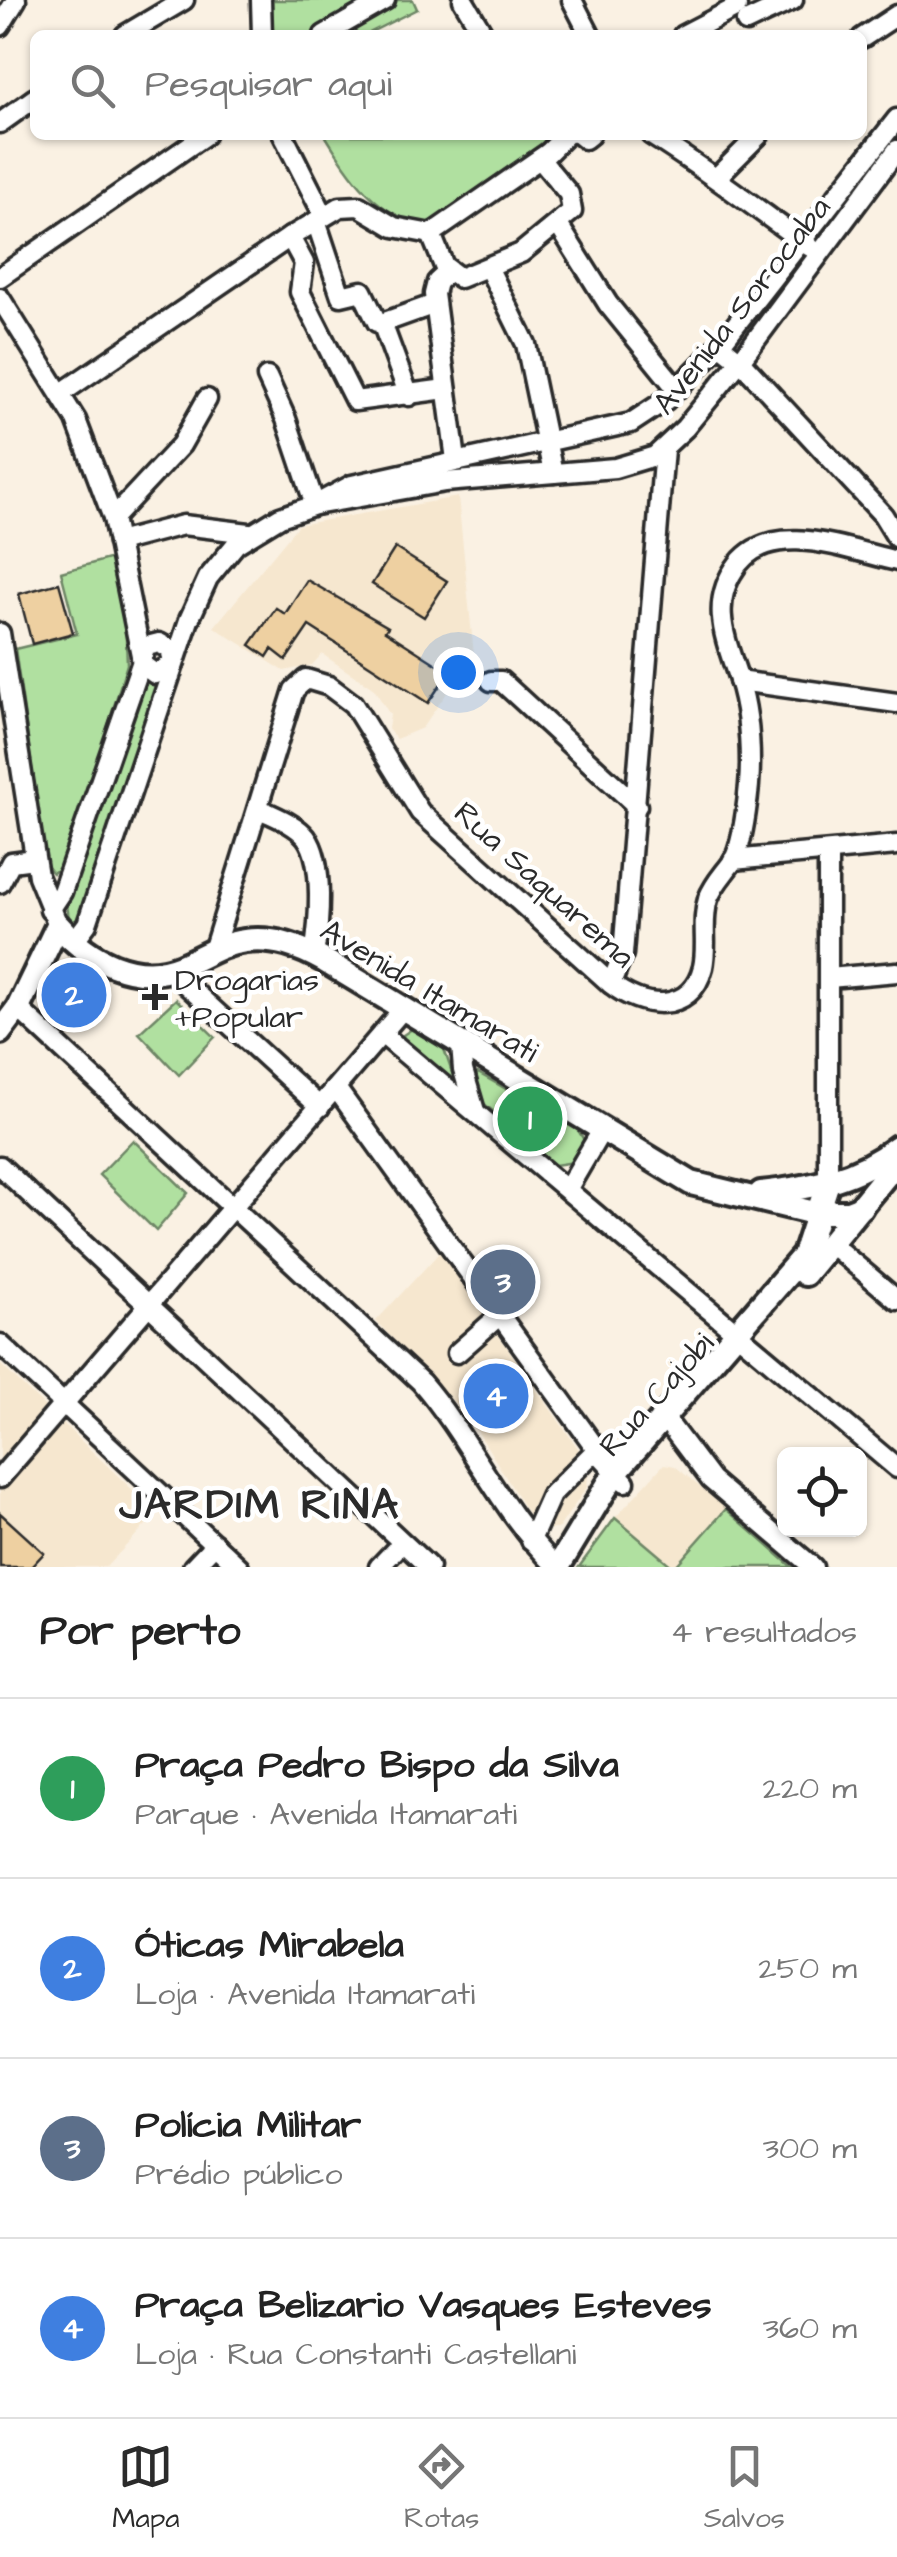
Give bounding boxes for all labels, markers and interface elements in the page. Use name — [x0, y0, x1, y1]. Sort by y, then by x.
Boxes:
search box — [30, 30, 867, 140]
icon: search — [65, 58, 120, 113]
text: Pesquisar aqui — [145, 59, 392, 111]
street label: Avenida Sorocaba — [643, 187, 842, 424]
your location — [433, 647, 484, 698]
street label: Rua Saquarema — [443, 791, 645, 979]
street label: Avenida Itamarati — [311, 908, 547, 1074]
pin: 2 — [42, 958, 106, 1032]
place label: Drogarias +Popular — [175, 958, 319, 1040]
marker: Drogarias +Popular — [144, 986, 166, 1008]
pin: 1 — [498, 1082, 562, 1156]
pin: 3 — [470, 1244, 536, 1320]
street label: Rua Cajobi — [589, 1323, 725, 1467]
pin: 4 — [464, 1358, 528, 1434]
map controls — [777, 1447, 867, 1537]
button: locate — [777, 1447, 867, 1537]
district label: JARDIM RINA — [118, 1477, 401, 1535]
text: Por perto — [40, 1603, 240, 1661]
text: 4 resultados — [670, 1610, 857, 1655]
text: Praça Pedro Bispo da Silva — [135, 1740, 619, 1792]
text: 1 — [70, 1766, 75, 1811]
text: 220 m — [762, 1766, 857, 1811]
text: Parque · Avenida Itamarati — [135, 1792, 517, 1837]
text: Óticas Mirabela — [135, 1920, 404, 1972]
text: 2 — [63, 1946, 82, 1991]
text: 250 m — [758, 1946, 857, 1991]
text: Loja · Avenida Itamarati — [135, 1972, 475, 2017]
text: Polícia Militar — [135, 2100, 361, 2152]
text: 3 — [64, 2126, 81, 2171]
text: 300 m — [763, 2126, 857, 2171]
text: Prédio público — [135, 2152, 343, 2197]
text: Praça Belizario Vasques Esteves — [135, 2280, 712, 2332]
text: 4 — [62, 2306, 83, 2351]
text: 360 m — [763, 2306, 857, 2351]
text: Loja · Rua Constanti Castellani — [135, 2332, 576, 2377]
tab: Mapa — [112, 2439, 179, 2538]
tab: Rotas — [404, 2439, 479, 2538]
tab: Salvos — [704, 2439, 785, 2538]

